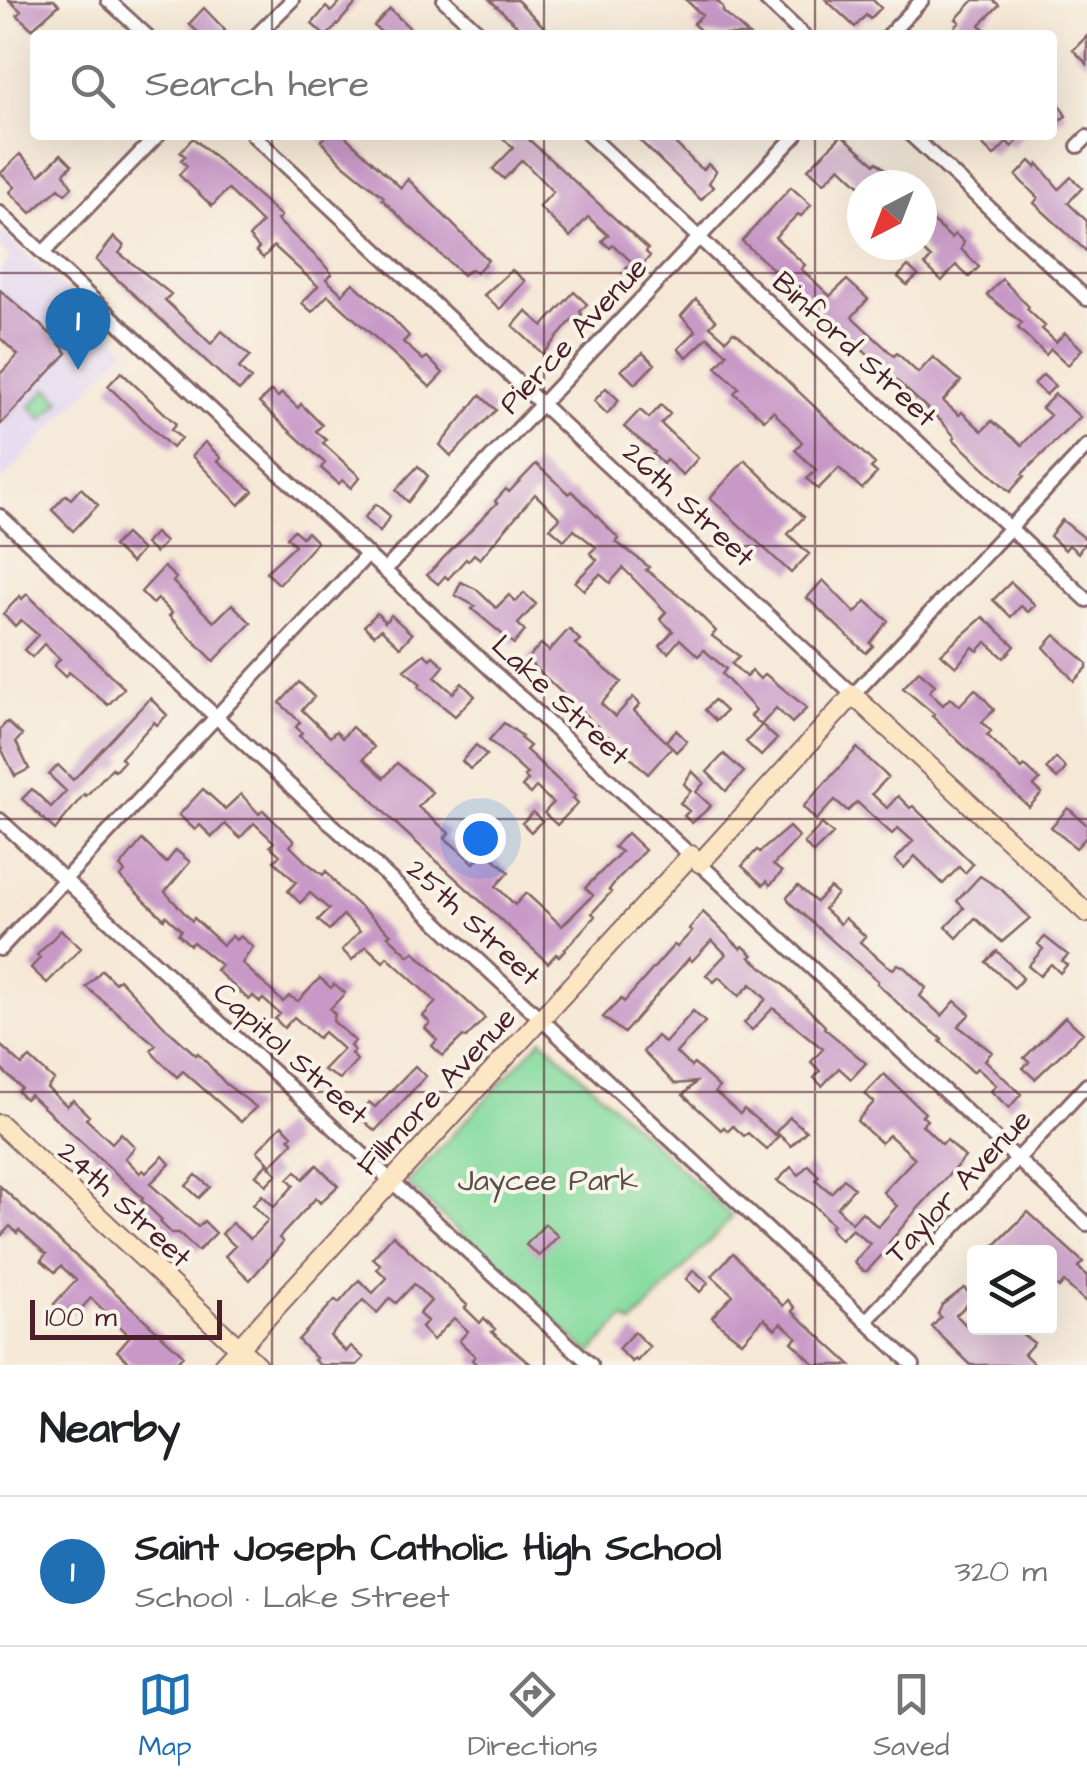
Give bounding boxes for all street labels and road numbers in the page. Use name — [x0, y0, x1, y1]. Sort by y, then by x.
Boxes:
street label: Pierce Avenue — [490, 248, 658, 424]
street label: Binford Street — [762, 262, 946, 437]
street label: 26th Street — [613, 432, 764, 577]
street label: Lake Street — [482, 626, 639, 776]
street label: 25th Street — [397, 849, 550, 996]
street label: Capitol Street — [203, 973, 377, 1135]
street label: Fillmore Avenue — [347, 998, 526, 1185]
street label: Taylor Avenue — [876, 1100, 1042, 1274]
street label: 24th Street — [48, 1132, 200, 1278]

